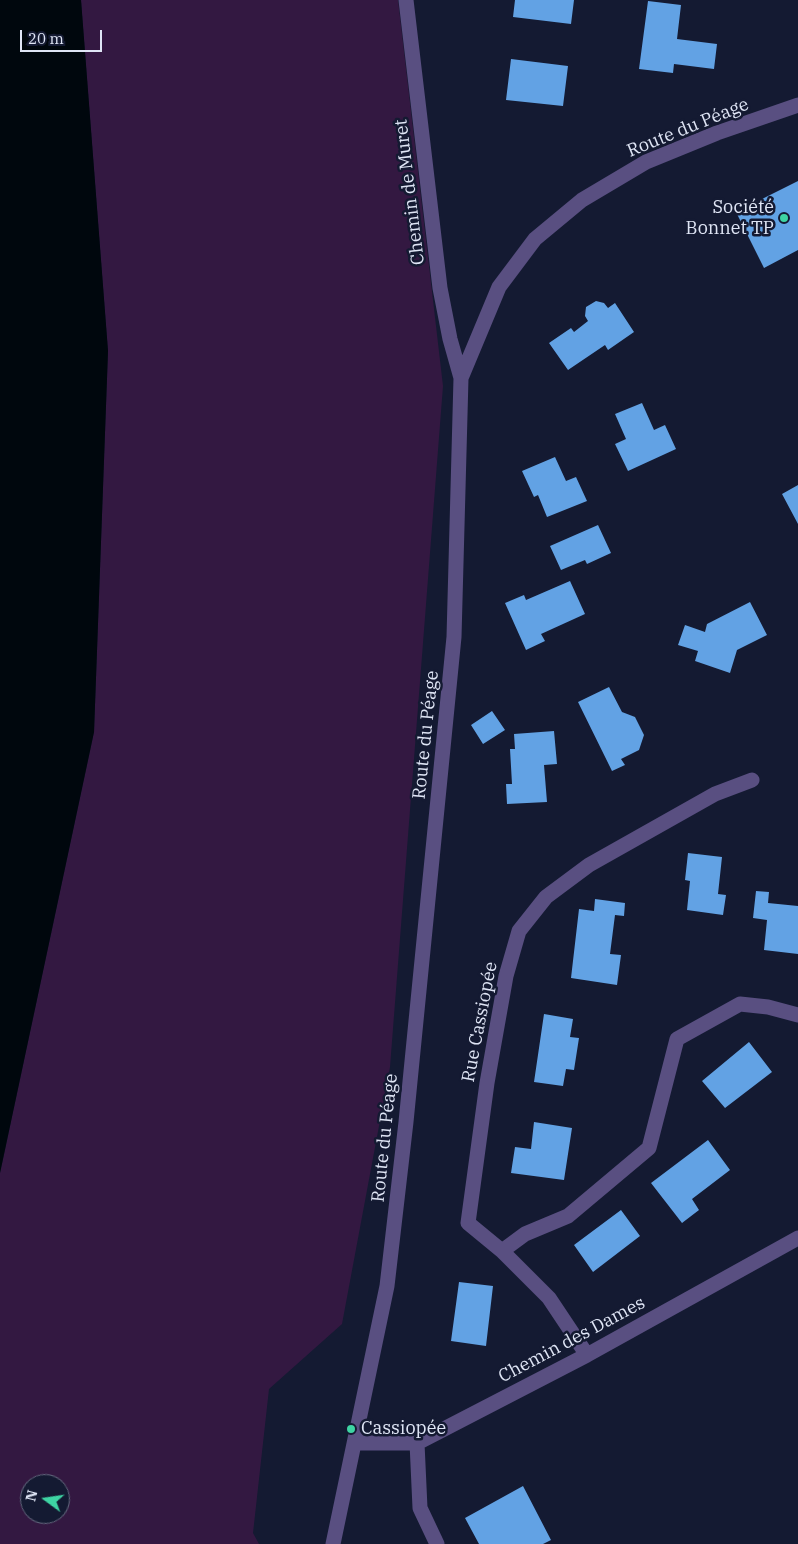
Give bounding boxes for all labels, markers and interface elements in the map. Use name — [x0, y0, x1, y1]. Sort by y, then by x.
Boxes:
scale bar — [22, 20, 105, 52]
text: 20 m — [28, 29, 64, 48]
street label: Route du Péage — [624, 94, 752, 162]
street label: Chemin de Muret — [390, 118, 430, 266]
place label: Société Bonnet TP — [686, 197, 774, 240]
marker: Société Bonnet TP — [778, 212, 790, 224]
street label: Route du Péage — [408, 670, 444, 800]
street label: Rue Cassiopée — [458, 960, 502, 1084]
street label: Route du Péage — [367, 1073, 403, 1203]
street label: Chemin des Dames — [495, 1292, 649, 1388]
place label: Cassiopée — [361, 1418, 446, 1440]
marker: Cassiopée — [345, 1423, 357, 1435]
north arrow — [20, 1474, 70, 1524]
text: N — [21, 1488, 41, 1503]

